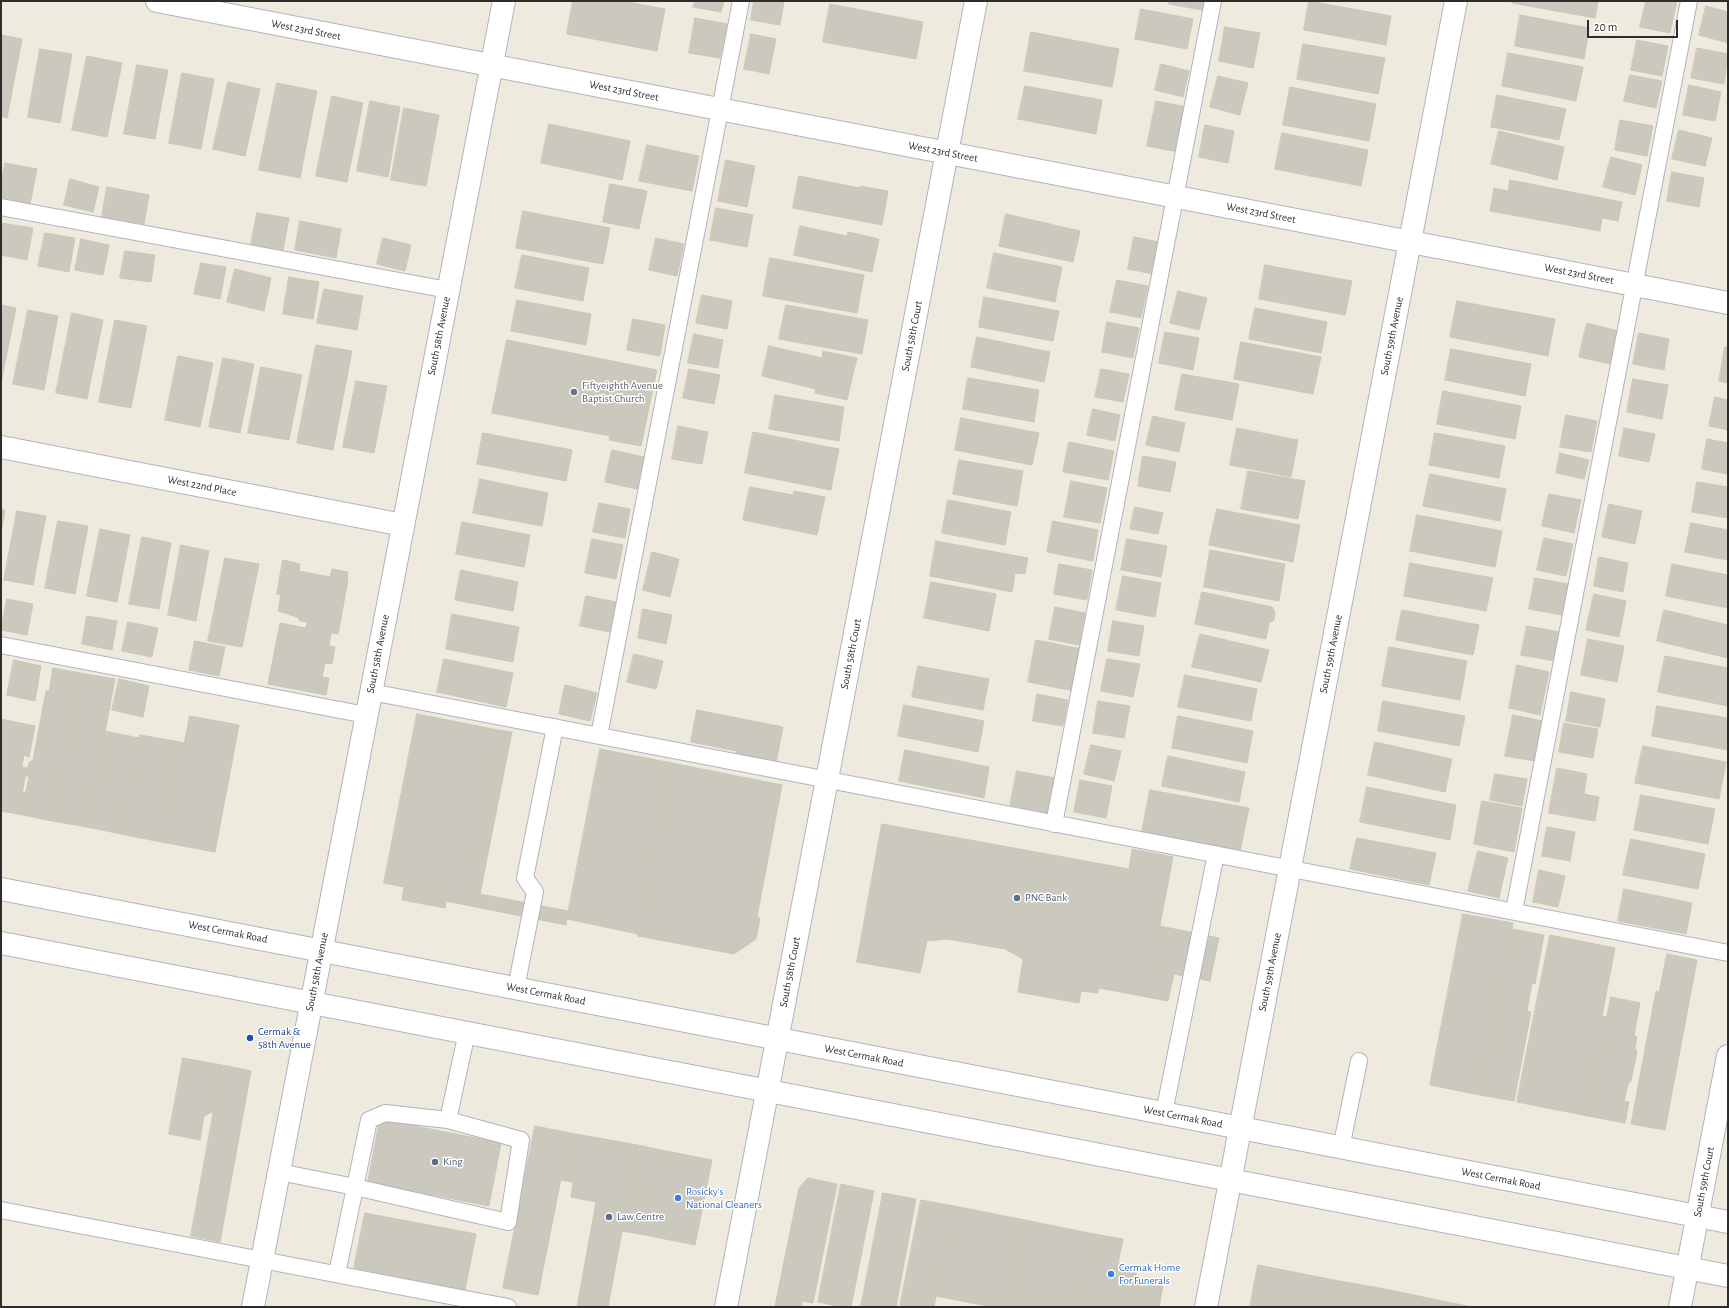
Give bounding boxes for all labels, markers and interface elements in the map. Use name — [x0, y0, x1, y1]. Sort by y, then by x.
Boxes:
scale bar — [1589, 12, 1680, 38]
street label: West 23rd Street — [270, 17, 342, 43]
text: 20 m — [1594, 21, 1617, 33]
street label: West 23rd Street — [588, 78, 660, 104]
street label: West 23rd Street — [907, 139, 979, 165]
street label: West 23rd Street — [1225, 200, 1297, 226]
street label: West 23rd Street — [1543, 261, 1615, 287]
street label: South 58th Avenue — [425, 296, 453, 376]
street label: South 59th Avenue — [1378, 296, 1406, 376]
street label: South 58th Court — [899, 300, 925, 372]
place label: Fiftyeighth Avenue Baptist Church — [582, 379, 663, 405]
marker: Fiftyeighth Avenue Baptist Church — [569, 387, 579, 397]
street label: West 22nd Place — [166, 473, 238, 499]
street label: South 58th Avenue — [364, 614, 392, 694]
street label: South 59th Avenue — [1317, 614, 1345, 694]
street label: South 58th Court — [838, 618, 864, 690]
place label: PNC Bank — [1025, 891, 1067, 905]
marker: PNC Bank — [1012, 893, 1022, 903]
street label: West Cermak Road — [187, 918, 269, 946]
street label: South 58th Avenue — [303, 932, 331, 1012]
street label: South 59th Avenue — [1256, 932, 1284, 1012]
street label: South 58th Court — [777, 936, 803, 1008]
street label: West Cermak Road — [505, 980, 587, 1008]
place label: Cermak & 58th Avenue — [258, 1025, 311, 1051]
marker: Cermak & 58th Avenue — [245, 1033, 255, 1043]
street label: West Cermak Road — [823, 1042, 905, 1070]
street label: West Cermak Road — [1142, 1103, 1224, 1131]
street label: South 59th Court — [1691, 1146, 1717, 1218]
place label: King — [443, 1155, 463, 1169]
marker: King — [430, 1157, 440, 1167]
street label: West Cermak Road — [1460, 1165, 1542, 1193]
place label: Rosicky's National Cleaners — [686, 1185, 762, 1211]
marker: Rosicky's National Cleaners — [673, 1193, 683, 1203]
place label: Law Centre — [617, 1210, 664, 1224]
marker: Law Centre — [604, 1212, 614, 1222]
place label: Cermak Home For Funerals — [1119, 1261, 1180, 1287]
marker: Cermak Home For Funerals — [1106, 1269, 1116, 1279]

